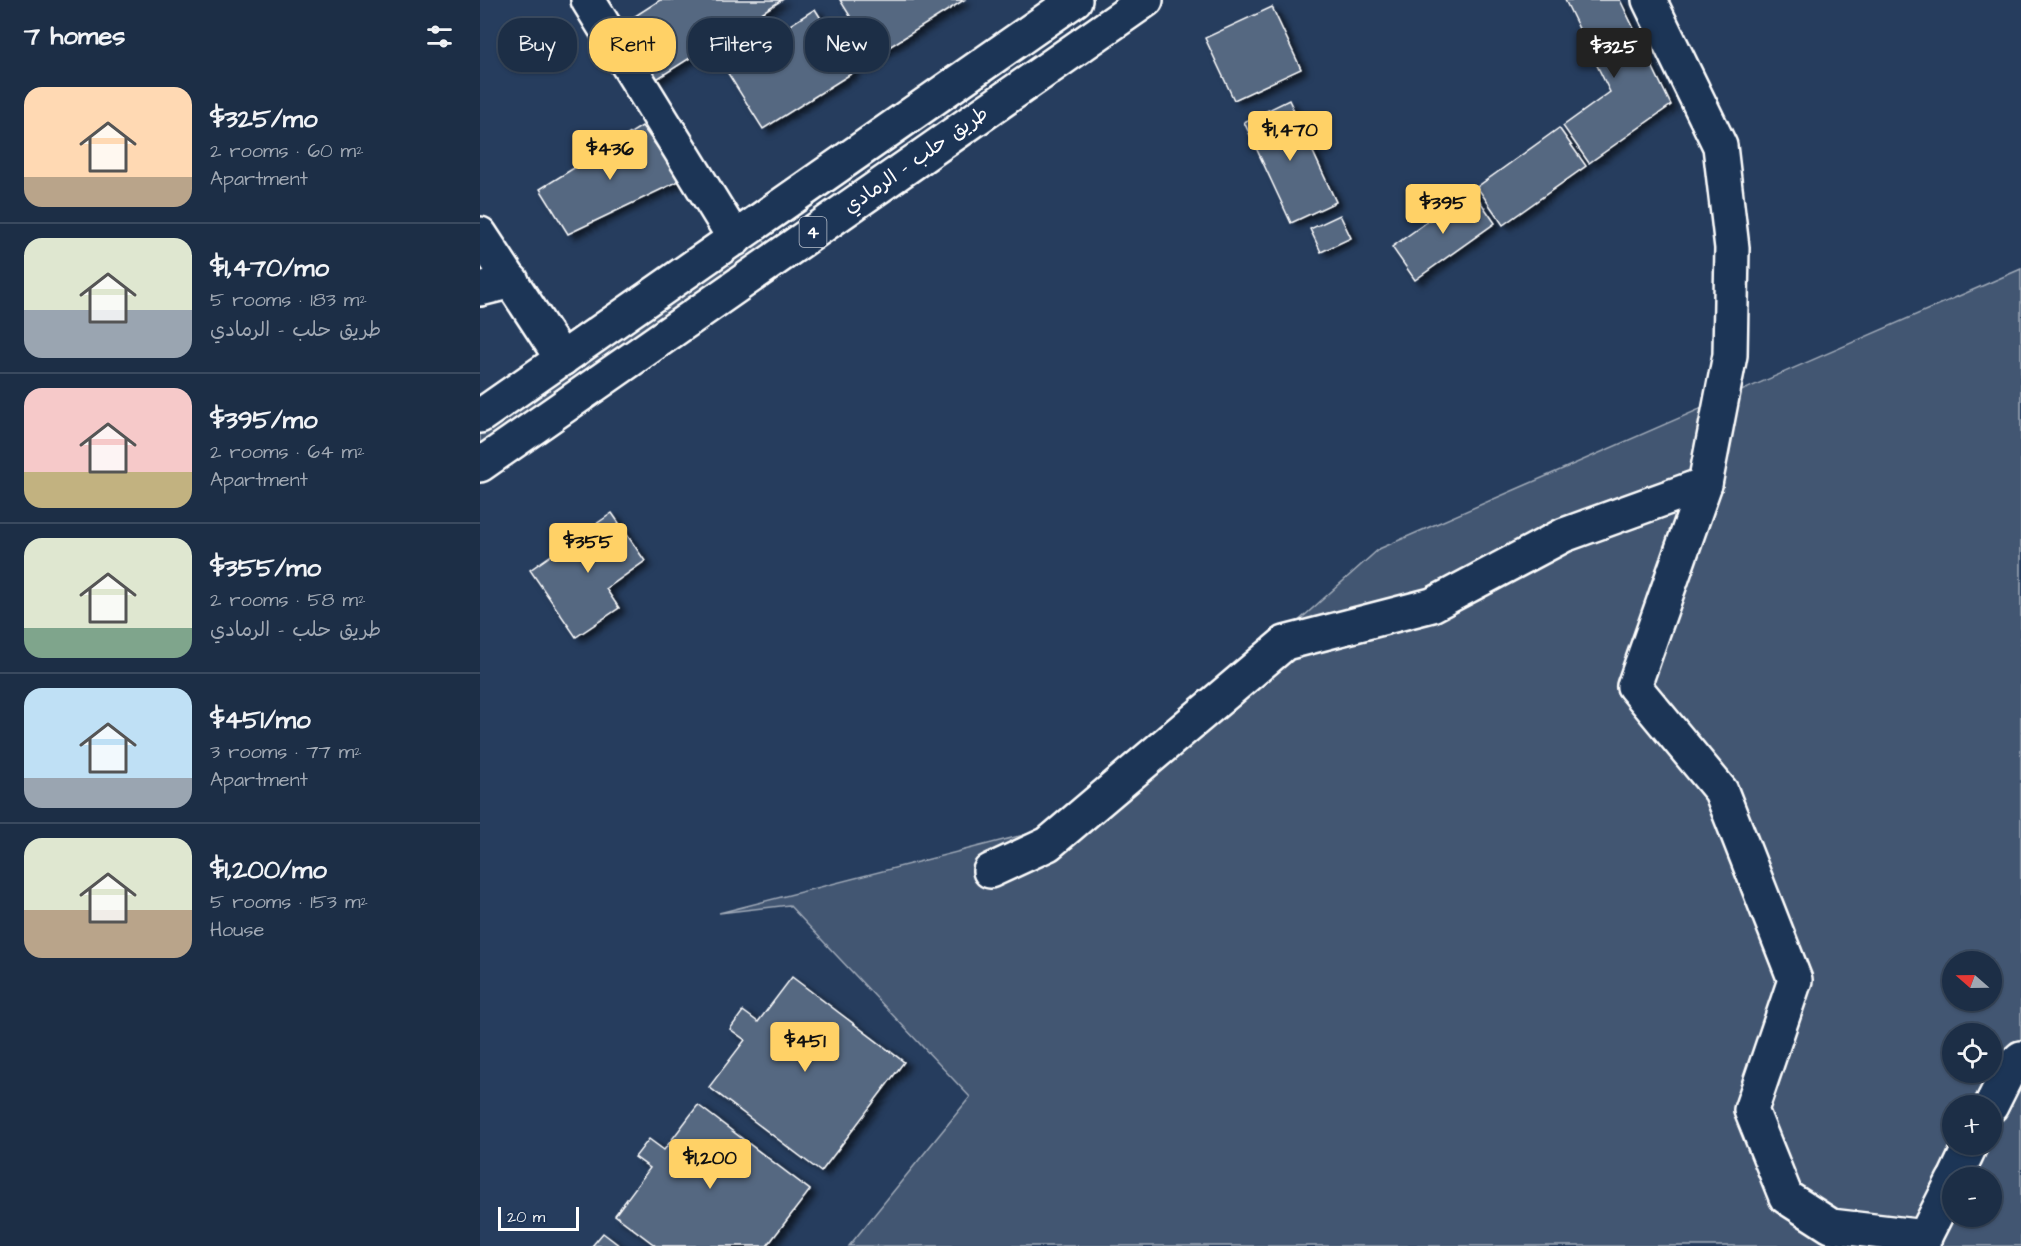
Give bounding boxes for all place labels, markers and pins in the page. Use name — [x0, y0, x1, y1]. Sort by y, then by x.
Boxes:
pin: $325 — [1578, 28, 1650, 79]
pin: $1,470 — [1241, 111, 1339, 162]
pin: $436 — [574, 130, 646, 181]
pin: $395 — [1407, 184, 1479, 235]
pin: $355 — [552, 523, 624, 574]
pin: $451 — [769, 1022, 841, 1073]
pin: $1,200 — [661, 1139, 759, 1190]

